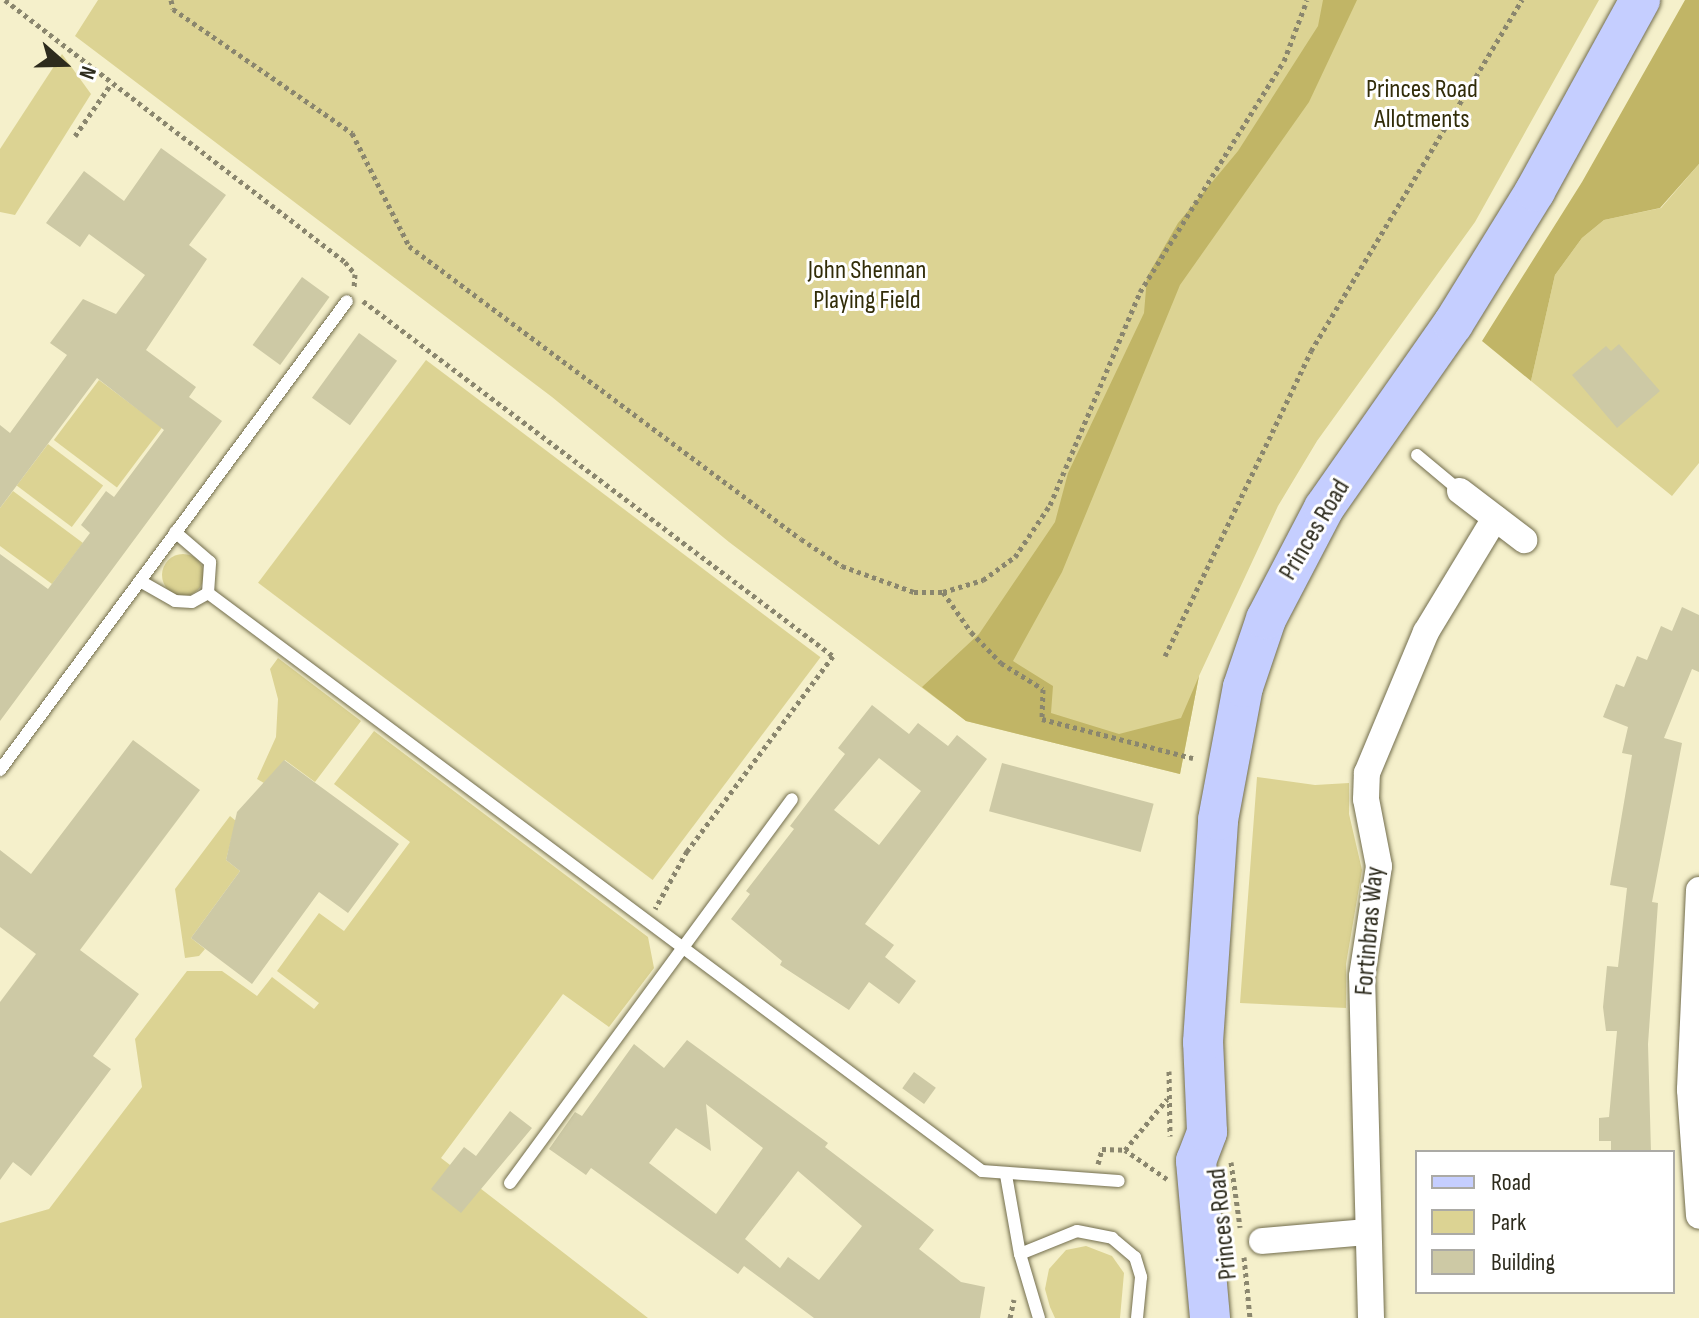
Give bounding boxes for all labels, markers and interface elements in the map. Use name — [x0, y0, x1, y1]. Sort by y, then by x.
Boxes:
north arrow — [24, 24, 104, 104]
text: N — [72, 62, 102, 83]
park label: Princes Road Allotments — [1366, 74, 1478, 136]
park label: John Shennan Playing Field — [808, 255, 926, 316]
street label: Princes Road — [1273, 474, 1357, 586]
street label: Fortinbras Way — [1349, 865, 1391, 997]
legend — [1415, 1150, 1675, 1294]
street label: Princes Road — [1202, 1167, 1244, 1281]
text: Road — [1491, 1168, 1531, 1197]
text: Park — [1491, 1208, 1526, 1237]
text: Building — [1491, 1248, 1555, 1277]

